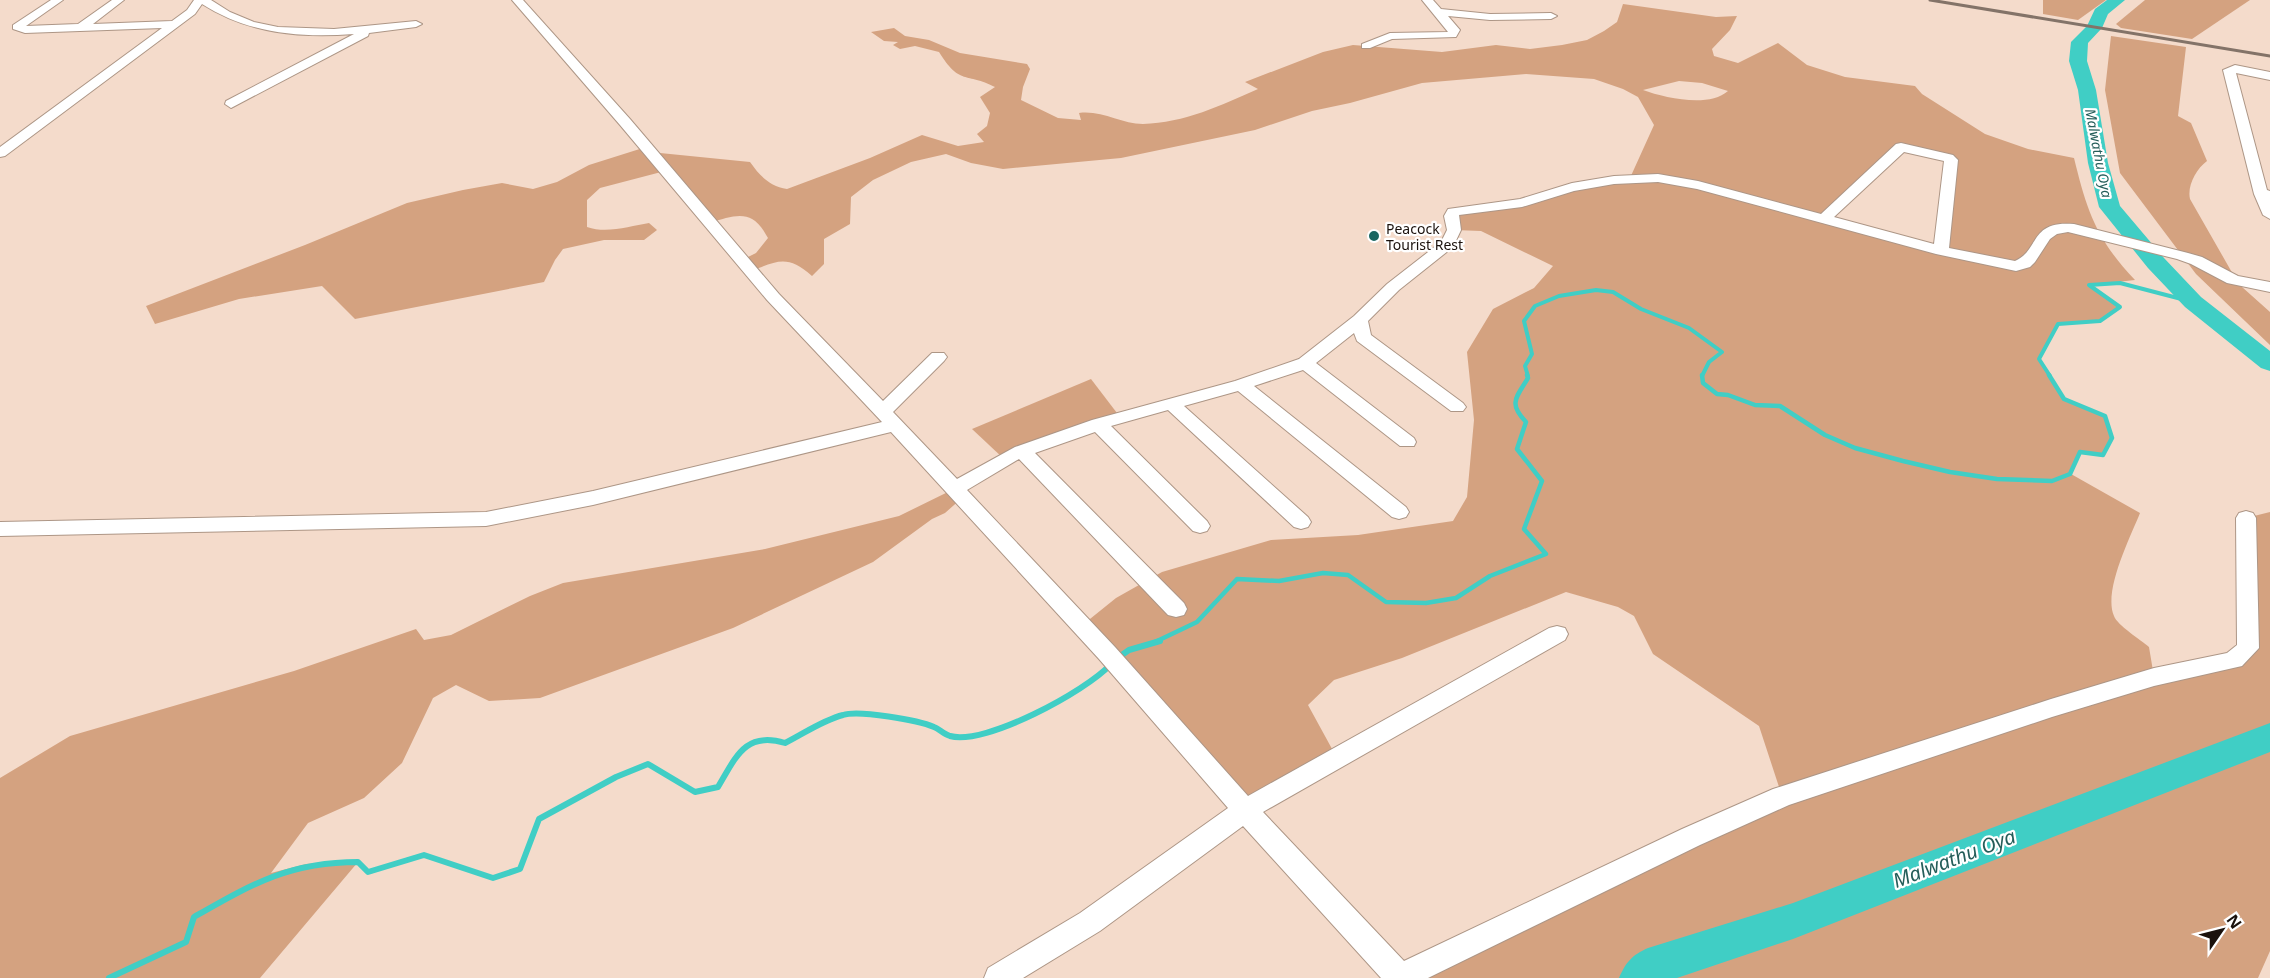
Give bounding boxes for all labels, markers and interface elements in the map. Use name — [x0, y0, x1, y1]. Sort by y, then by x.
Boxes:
water label: Malwathu Oya — [2081, 107, 2117, 199]
place label: Peacock Tourist Rest — [1386, 219, 1463, 254]
marker: Peacock Tourist Rest — [1367, 229, 1381, 243]
water label: Malwathu Oya — [1889, 822, 2019, 894]
north arrow — [2192, 900, 2252, 960]
text: N — [2222, 910, 2247, 933]

